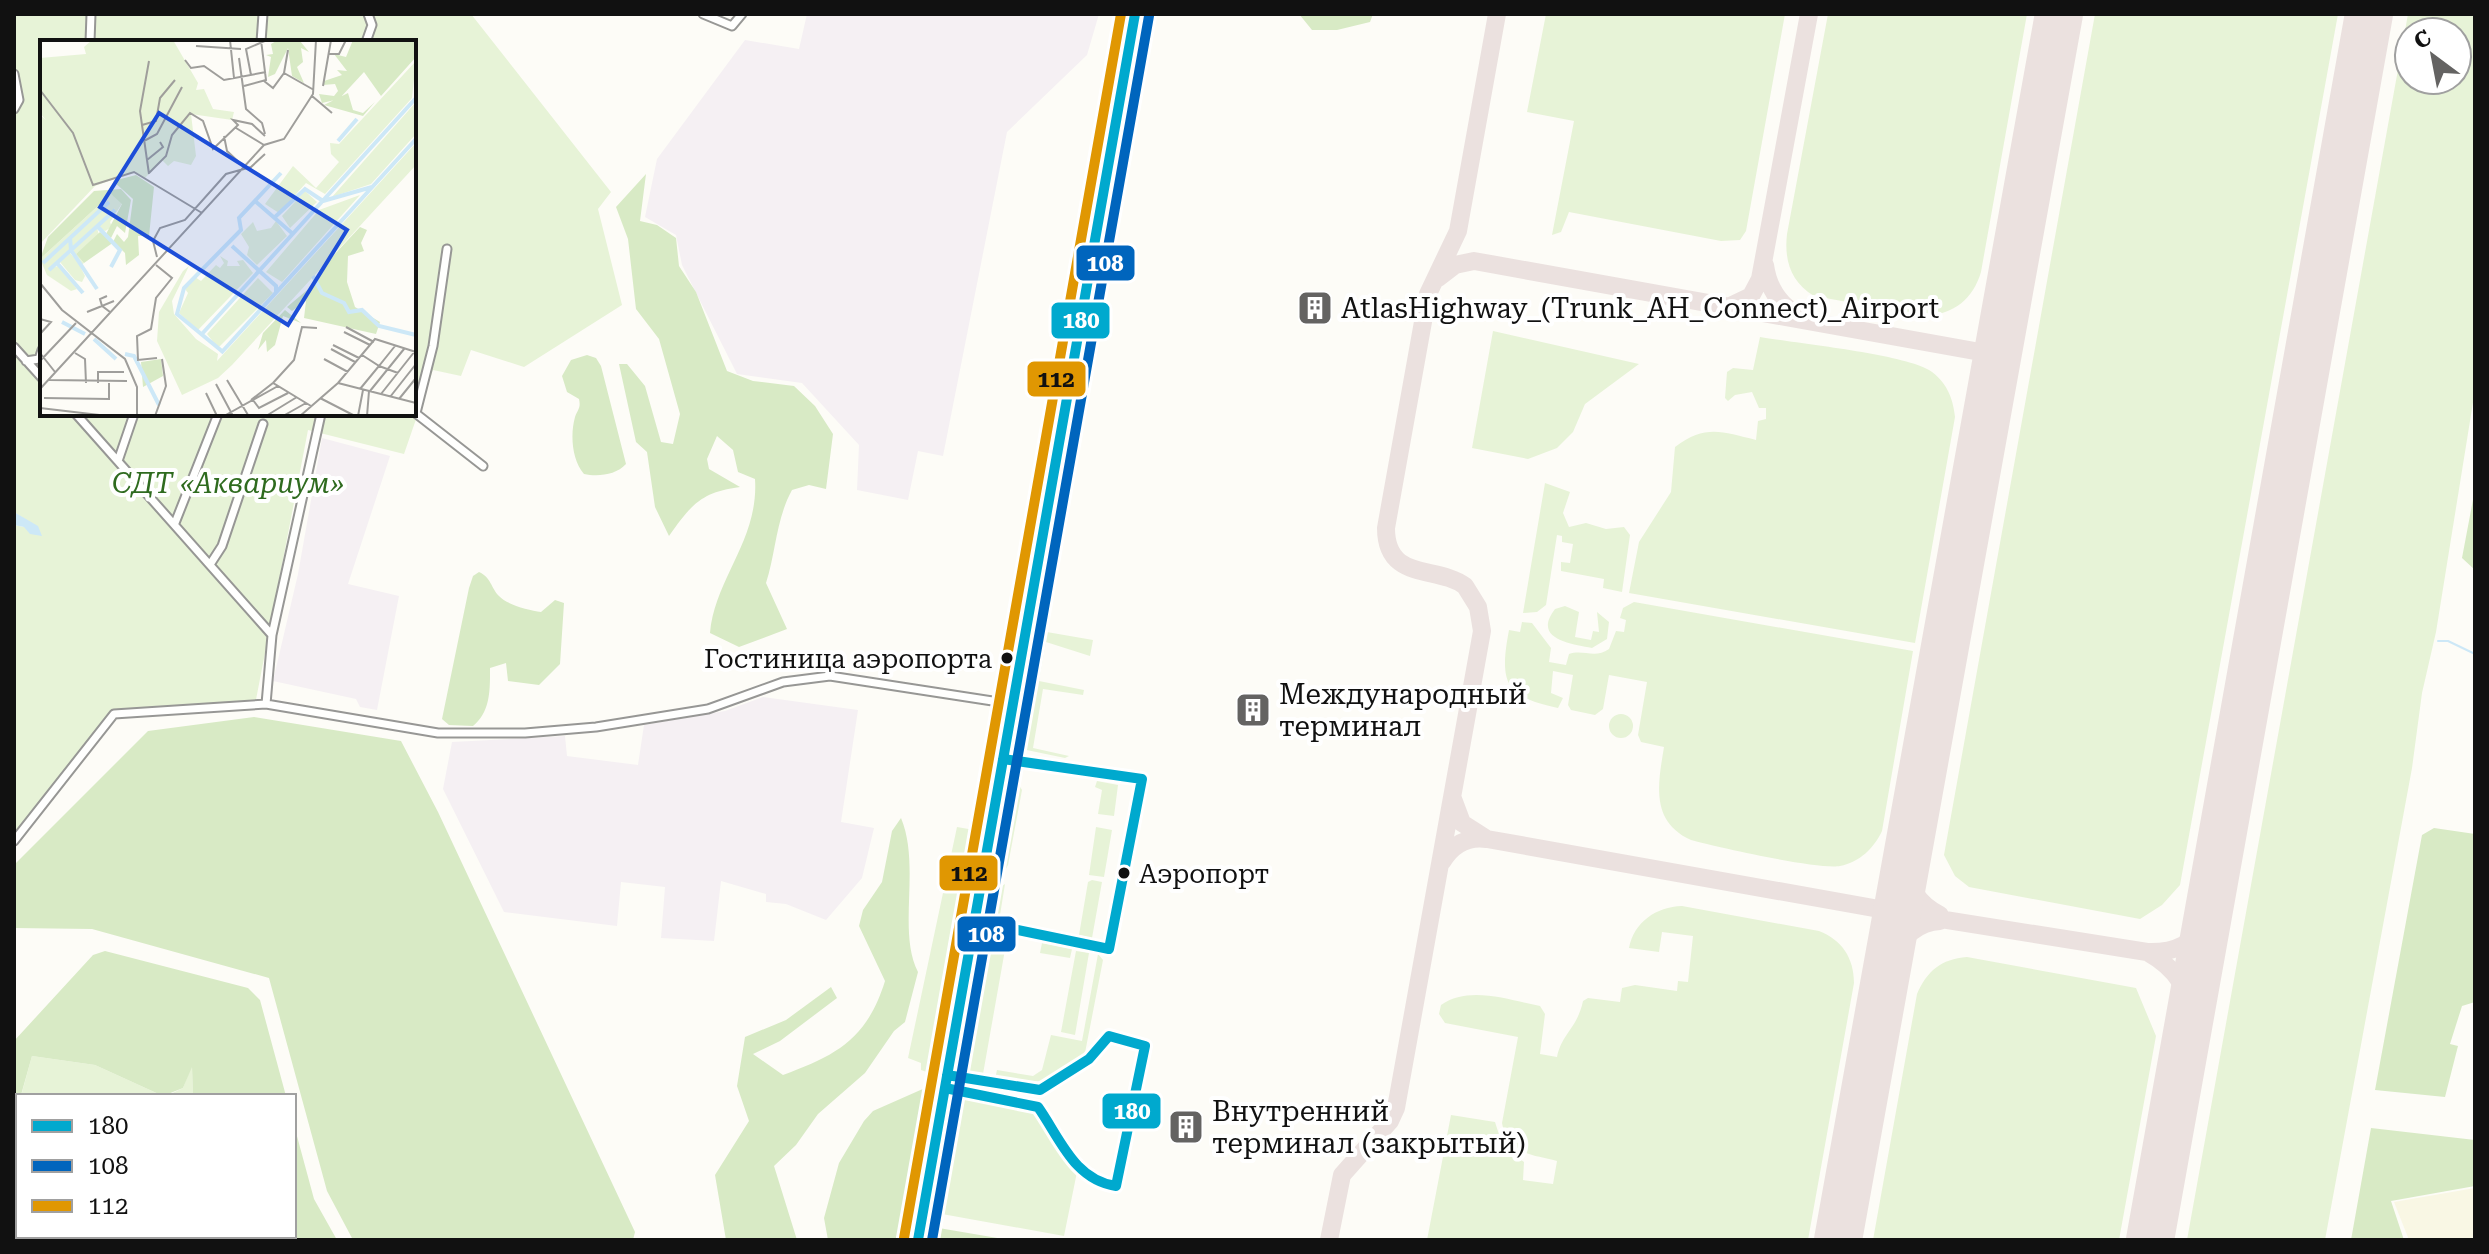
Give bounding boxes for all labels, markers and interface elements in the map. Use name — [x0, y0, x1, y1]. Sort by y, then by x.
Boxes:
north arrow — [2393, 16, 2473, 96]
text: С — [2410, 25, 2436, 54]
inset map — [40, 40, 416, 416]
line badge: 108 — [1075, 244, 1136, 282]
text: 108 — [1087, 251, 1123, 276]
building icon: AtlasHighway_(Trunk_AH_Connect)_Airport — [1296, 289, 1334, 327]
place label: AtlasHighway_(Trunk_AH_Connect)_Airport — [1341, 292, 1939, 325]
line badge: 180 — [1050, 301, 1111, 340]
text: 180 — [1063, 308, 1099, 333]
line badge: 112 — [1026, 360, 1087, 398]
text: 112 — [1038, 367, 1074, 392]
park label: СДТ «Аквариум» — [112, 467, 344, 500]
place label: Гостиница аэропорта — [704, 644, 992, 674]
marker: Гостиница аэропорта — [999, 650, 1015, 666]
place label: Международный терминал — [1279, 678, 1527, 743]
building icon: Международный терминал — [1234, 691, 1272, 729]
line badge: 112 — [938, 854, 999, 892]
place label: Аэропорт — [1139, 859, 1269, 889]
text: 112 — [951, 861, 987, 886]
marker: Аэропорт — [1116, 865, 1132, 881]
line badge: 108 — [956, 915, 1017, 953]
text: 108 — [968, 922, 1004, 947]
line badge: 180 — [1101, 1092, 1162, 1130]
legend — [16, 1094, 296, 1238]
place label: Внутренний терминал (закрытый) — [1212, 1095, 1526, 1160]
text: 180 — [1114, 1099, 1150, 1124]
building icon: Внутренний терминал (закрытый) — [1167, 1108, 1205, 1146]
text: 180 — [88, 1112, 128, 1140]
text: 108 — [88, 1152, 128, 1180]
text: 112 — [88, 1192, 128, 1220]

